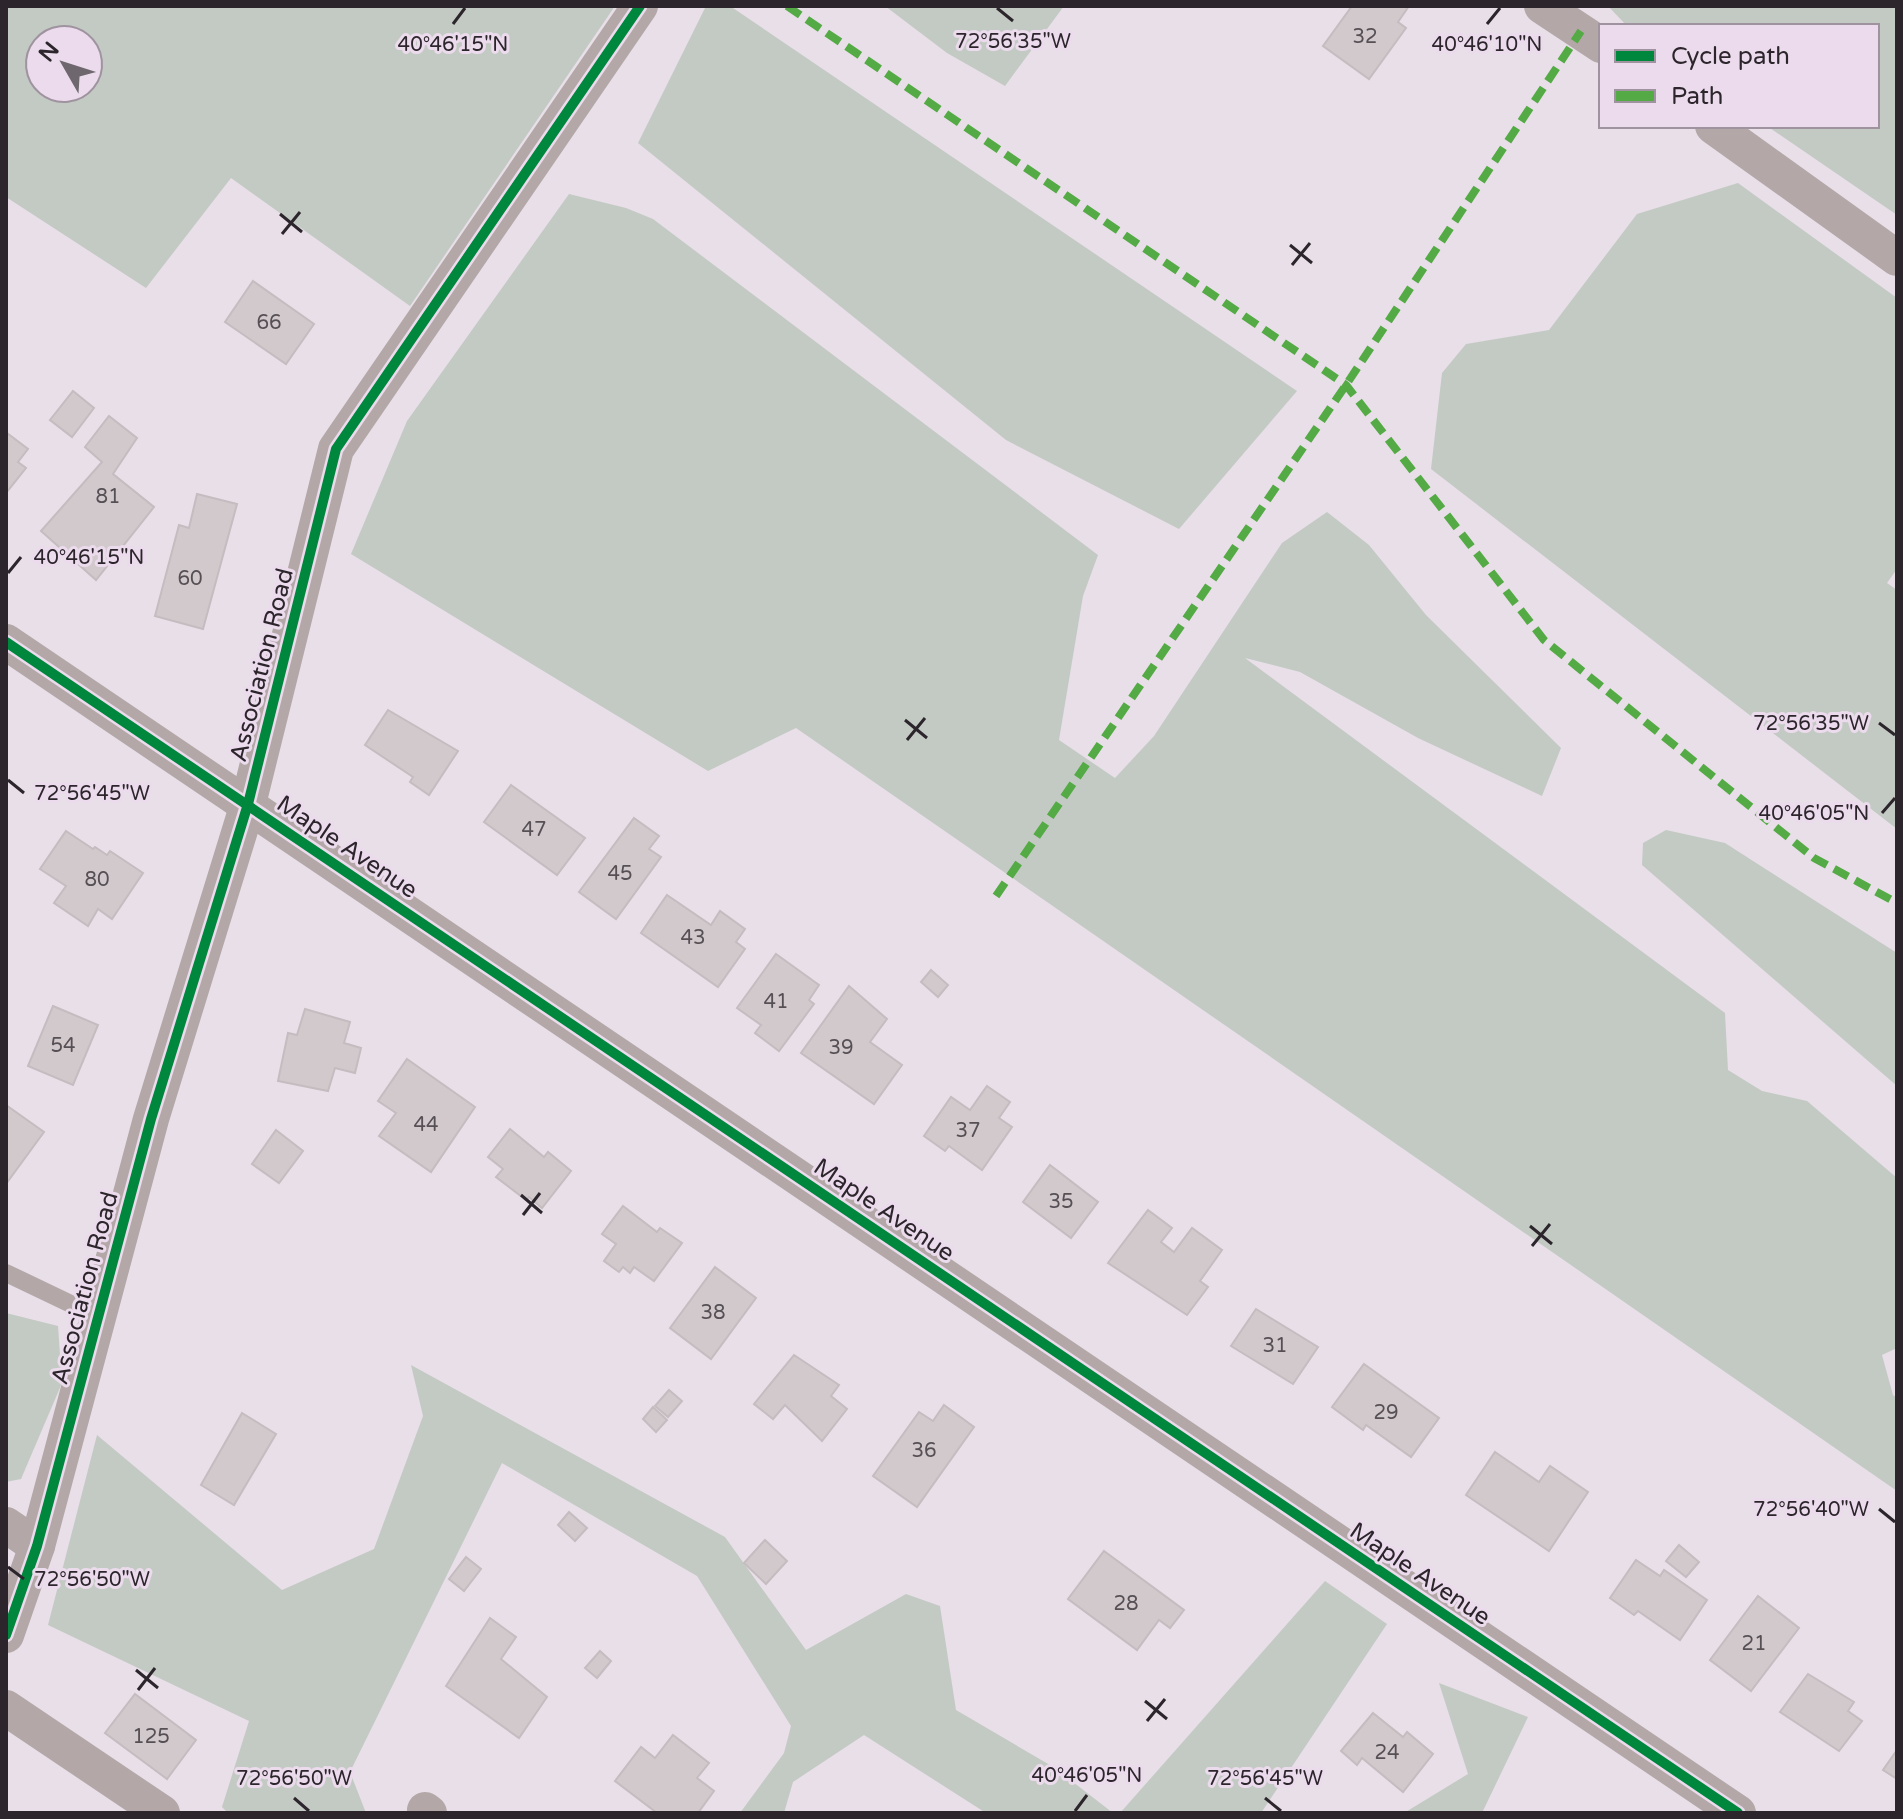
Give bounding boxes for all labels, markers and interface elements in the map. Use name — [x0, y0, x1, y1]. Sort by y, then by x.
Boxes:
north arrow — [24, 24, 104, 104]
legend — [1599, 24, 1879, 128]
house number: 32 — [1352, 25, 1378, 49]
text: 72°56'35"W — [955, 30, 1071, 54]
text: 40°46'15"N — [398, 33, 508, 57]
text: 40°46'10"N — [1432, 33, 1542, 57]
text: N — [34, 37, 65, 67]
text: Cycle path — [1671, 42, 1790, 71]
text: Path — [1671, 82, 1724, 111]
house number: 66 — [256, 311, 282, 335]
house number: 81 — [95, 485, 121, 509]
text: 40°46'15"N — [34, 546, 144, 570]
street label: Association Road — [224, 565, 300, 765]
house number: 60 — [177, 567, 203, 591]
text: 72°56'35"W — [1753, 712, 1869, 736]
text: 72°56'45"W — [34, 782, 150, 806]
street label: Maple Avenue — [271, 789, 423, 905]
text: 40°46'05"N — [1759, 802, 1869, 826]
house number: 47 — [521, 818, 547, 842]
house number: 45 — [607, 862, 633, 886]
house number: 80 — [84, 868, 110, 892]
house number: 43 — [680, 926, 706, 950]
house number: 41 — [763, 990, 789, 1014]
house number: 54 — [50, 1034, 76, 1058]
house number: 39 — [828, 1036, 854, 1060]
house number: 44 — [413, 1113, 439, 1137]
house number: 37 — [955, 1119, 981, 1143]
street label: Maple Avenue — [808, 1152, 960, 1268]
street label: Association Road — [45, 1188, 125, 1388]
house number: 35 — [1048, 1190, 1074, 1214]
house number: 38 — [700, 1301, 726, 1325]
house number: 31 — [1262, 1334, 1288, 1358]
house number: 29 — [1373, 1401, 1399, 1425]
house number: 36 — [911, 1439, 937, 1463]
text: 72°56'40"W — [1753, 1498, 1869, 1522]
street label: Maple Avenue — [1344, 1516, 1496, 1632]
text: 72°56'50"W — [34, 1568, 150, 1592]
house number: 28 — [1113, 1592, 1139, 1616]
house number: 21 — [1741, 1632, 1767, 1656]
house number: 125 — [132, 1725, 170, 1749]
house number: 24 — [1374, 1741, 1400, 1765]
text: 40°46'05"N — [1032, 1764, 1142, 1788]
text: 72°56'50"W — [236, 1767, 352, 1791]
text: 72°56'45"W — [1207, 1767, 1323, 1791]

